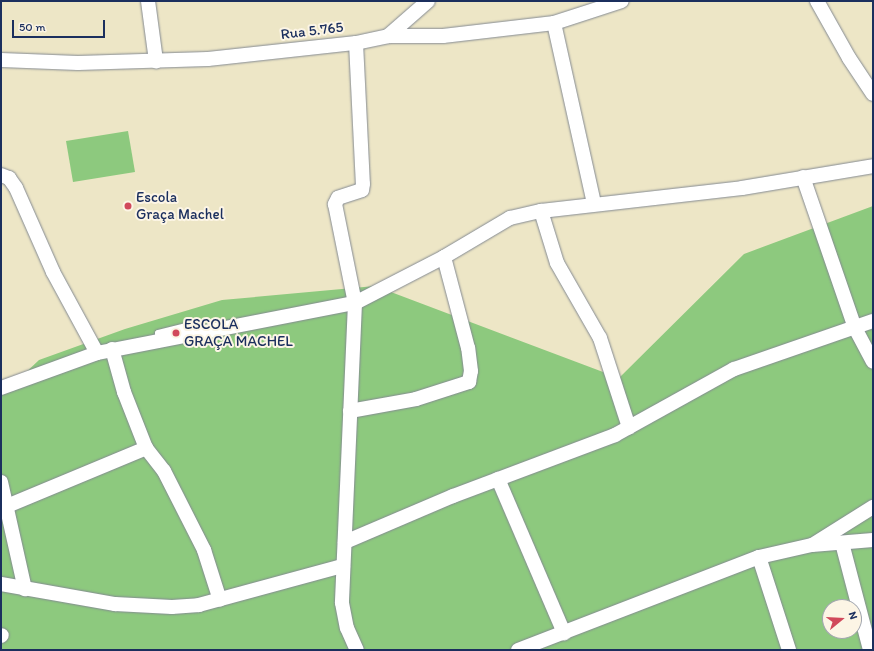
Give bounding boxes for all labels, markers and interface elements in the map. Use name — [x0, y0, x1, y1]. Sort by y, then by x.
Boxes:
scale bar — [14, 12, 107, 38]
street label: Rua 5.765 — [280, 18, 344, 44]
text: 50 m — [19, 20, 45, 34]
place label: Escola Graça Machel — [136, 188, 224, 223]
marker: Escola Graça Machel — [123, 201, 133, 211]
place label: ESCOLA GRAÇA MACHEL — [184, 315, 293, 350]
marker: ESCOLA GRAÇA MACHEL — [171, 328, 181, 338]
north arrow — [822, 599, 862, 639]
text: N — [846, 610, 860, 621]

